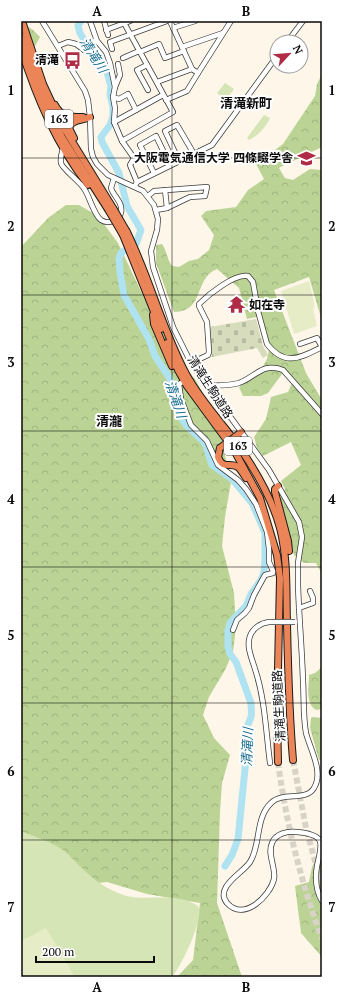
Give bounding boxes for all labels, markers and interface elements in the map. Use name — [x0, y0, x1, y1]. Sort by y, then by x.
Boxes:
text: A — [92, 2, 102, 20]
text: B — [242, 2, 250, 20]
water label: 清滝川 — [76, 34, 113, 78]
north arrow — [269, 34, 309, 74]
text: N — [290, 43, 306, 57]
bus stop icon: 清滝 — [62, 50, 82, 70]
place label: 清滝 — [35, 52, 59, 67]
text: 1 — [7, 81, 15, 99]
text: 1 — [328, 81, 336, 99]
district label: 清滝新町 — [220, 94, 272, 112]
road number: 163 — [45, 110, 73, 128]
school or university icon: 大阪電気通信大学 四條畷学舎 — [296, 148, 316, 168]
place label: 大阪電気通信大学 四條畷学舎 — [134, 150, 293, 165]
text: 2 — [7, 217, 15, 235]
text: 2 — [328, 217, 336, 235]
temple icon: 如在寺 — [226, 295, 246, 315]
place label: 如在寺 — [249, 297, 285, 312]
street label: 清滝生駒道路 — [185, 352, 236, 421]
text: 3 — [7, 353, 15, 371]
text: 3 — [328, 353, 336, 371]
water label: 清滝川 — [161, 378, 192, 422]
district label: 清瀧 — [96, 412, 122, 430]
road number: 163 — [224, 437, 252, 455]
text: 4 — [7, 490, 15, 508]
text: 4 — [328, 490, 336, 508]
text: 5 — [7, 626, 15, 644]
text: 5 — [328, 626, 336, 644]
street label: 清滝生駒道路 — [269, 670, 288, 742]
water label: 清滝川 — [237, 725, 257, 767]
text: 6 — [7, 762, 15, 780]
text: 6 — [328, 762, 336, 780]
text: 7 — [7, 898, 15, 916]
text: 7 — [328, 898, 336, 916]
scale bar — [36, 938, 154, 964]
text: 200 m — [42, 944, 75, 959]
text: A — [92, 978, 102, 996]
text: B — [242, 978, 250, 996]

